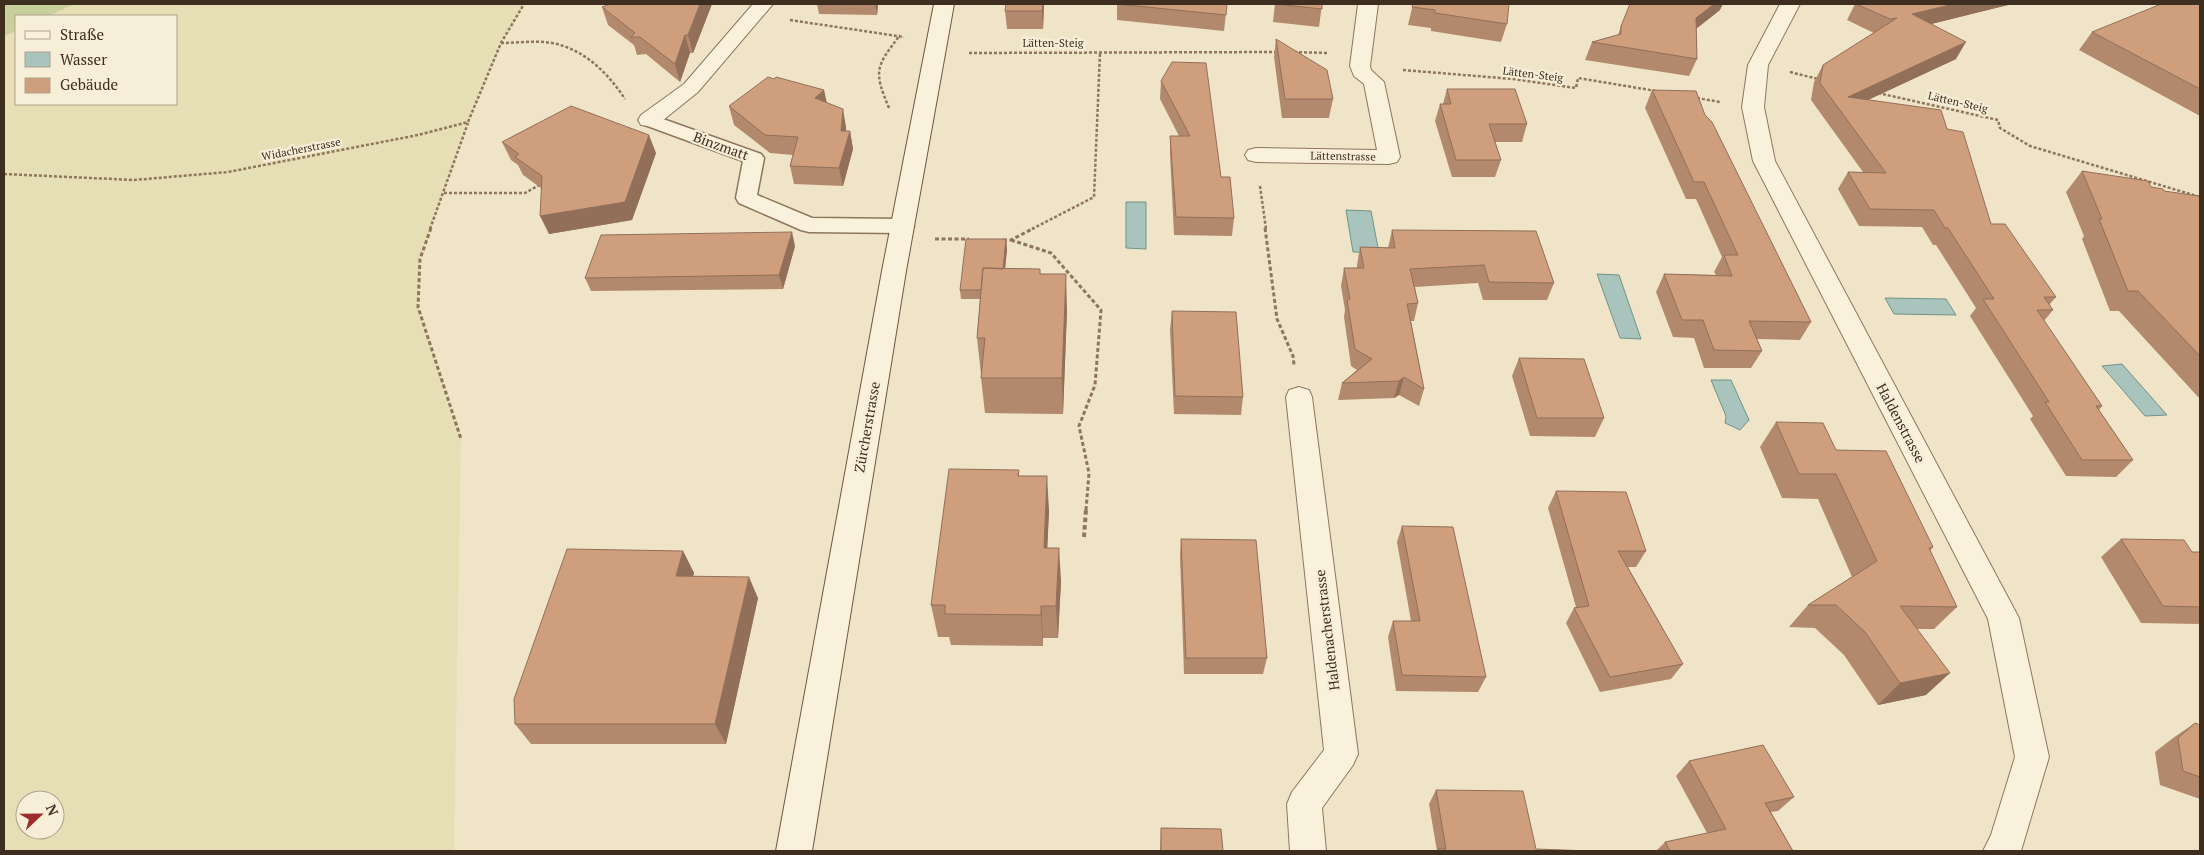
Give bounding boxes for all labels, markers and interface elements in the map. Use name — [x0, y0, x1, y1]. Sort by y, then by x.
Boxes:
legend — [15, 15, 178, 105]
text: Straße — [60, 24, 104, 44]
street label: Lätten-Steig — [1022, 36, 1084, 50]
text: Wasser — [60, 49, 107, 69]
street label: Lätten-Steig — [1502, 63, 1564, 85]
text: Gebäude — [60, 74, 118, 94]
street label: Lätten-Steig — [1927, 88, 1990, 116]
street label: Binzmatt — [691, 127, 752, 165]
street label: Widacherstrasse — [260, 134, 342, 164]
street label: Lättenstrasse — [1310, 148, 1376, 164]
street label: Zürcherstrasse — [849, 380, 884, 474]
street label: Haldenstrasse — [1873, 380, 1930, 466]
street label: Haldenacherstrasse — [1310, 569, 1343, 692]
north arrow — [15, 790, 65, 840]
text: N — [42, 801, 63, 819]

